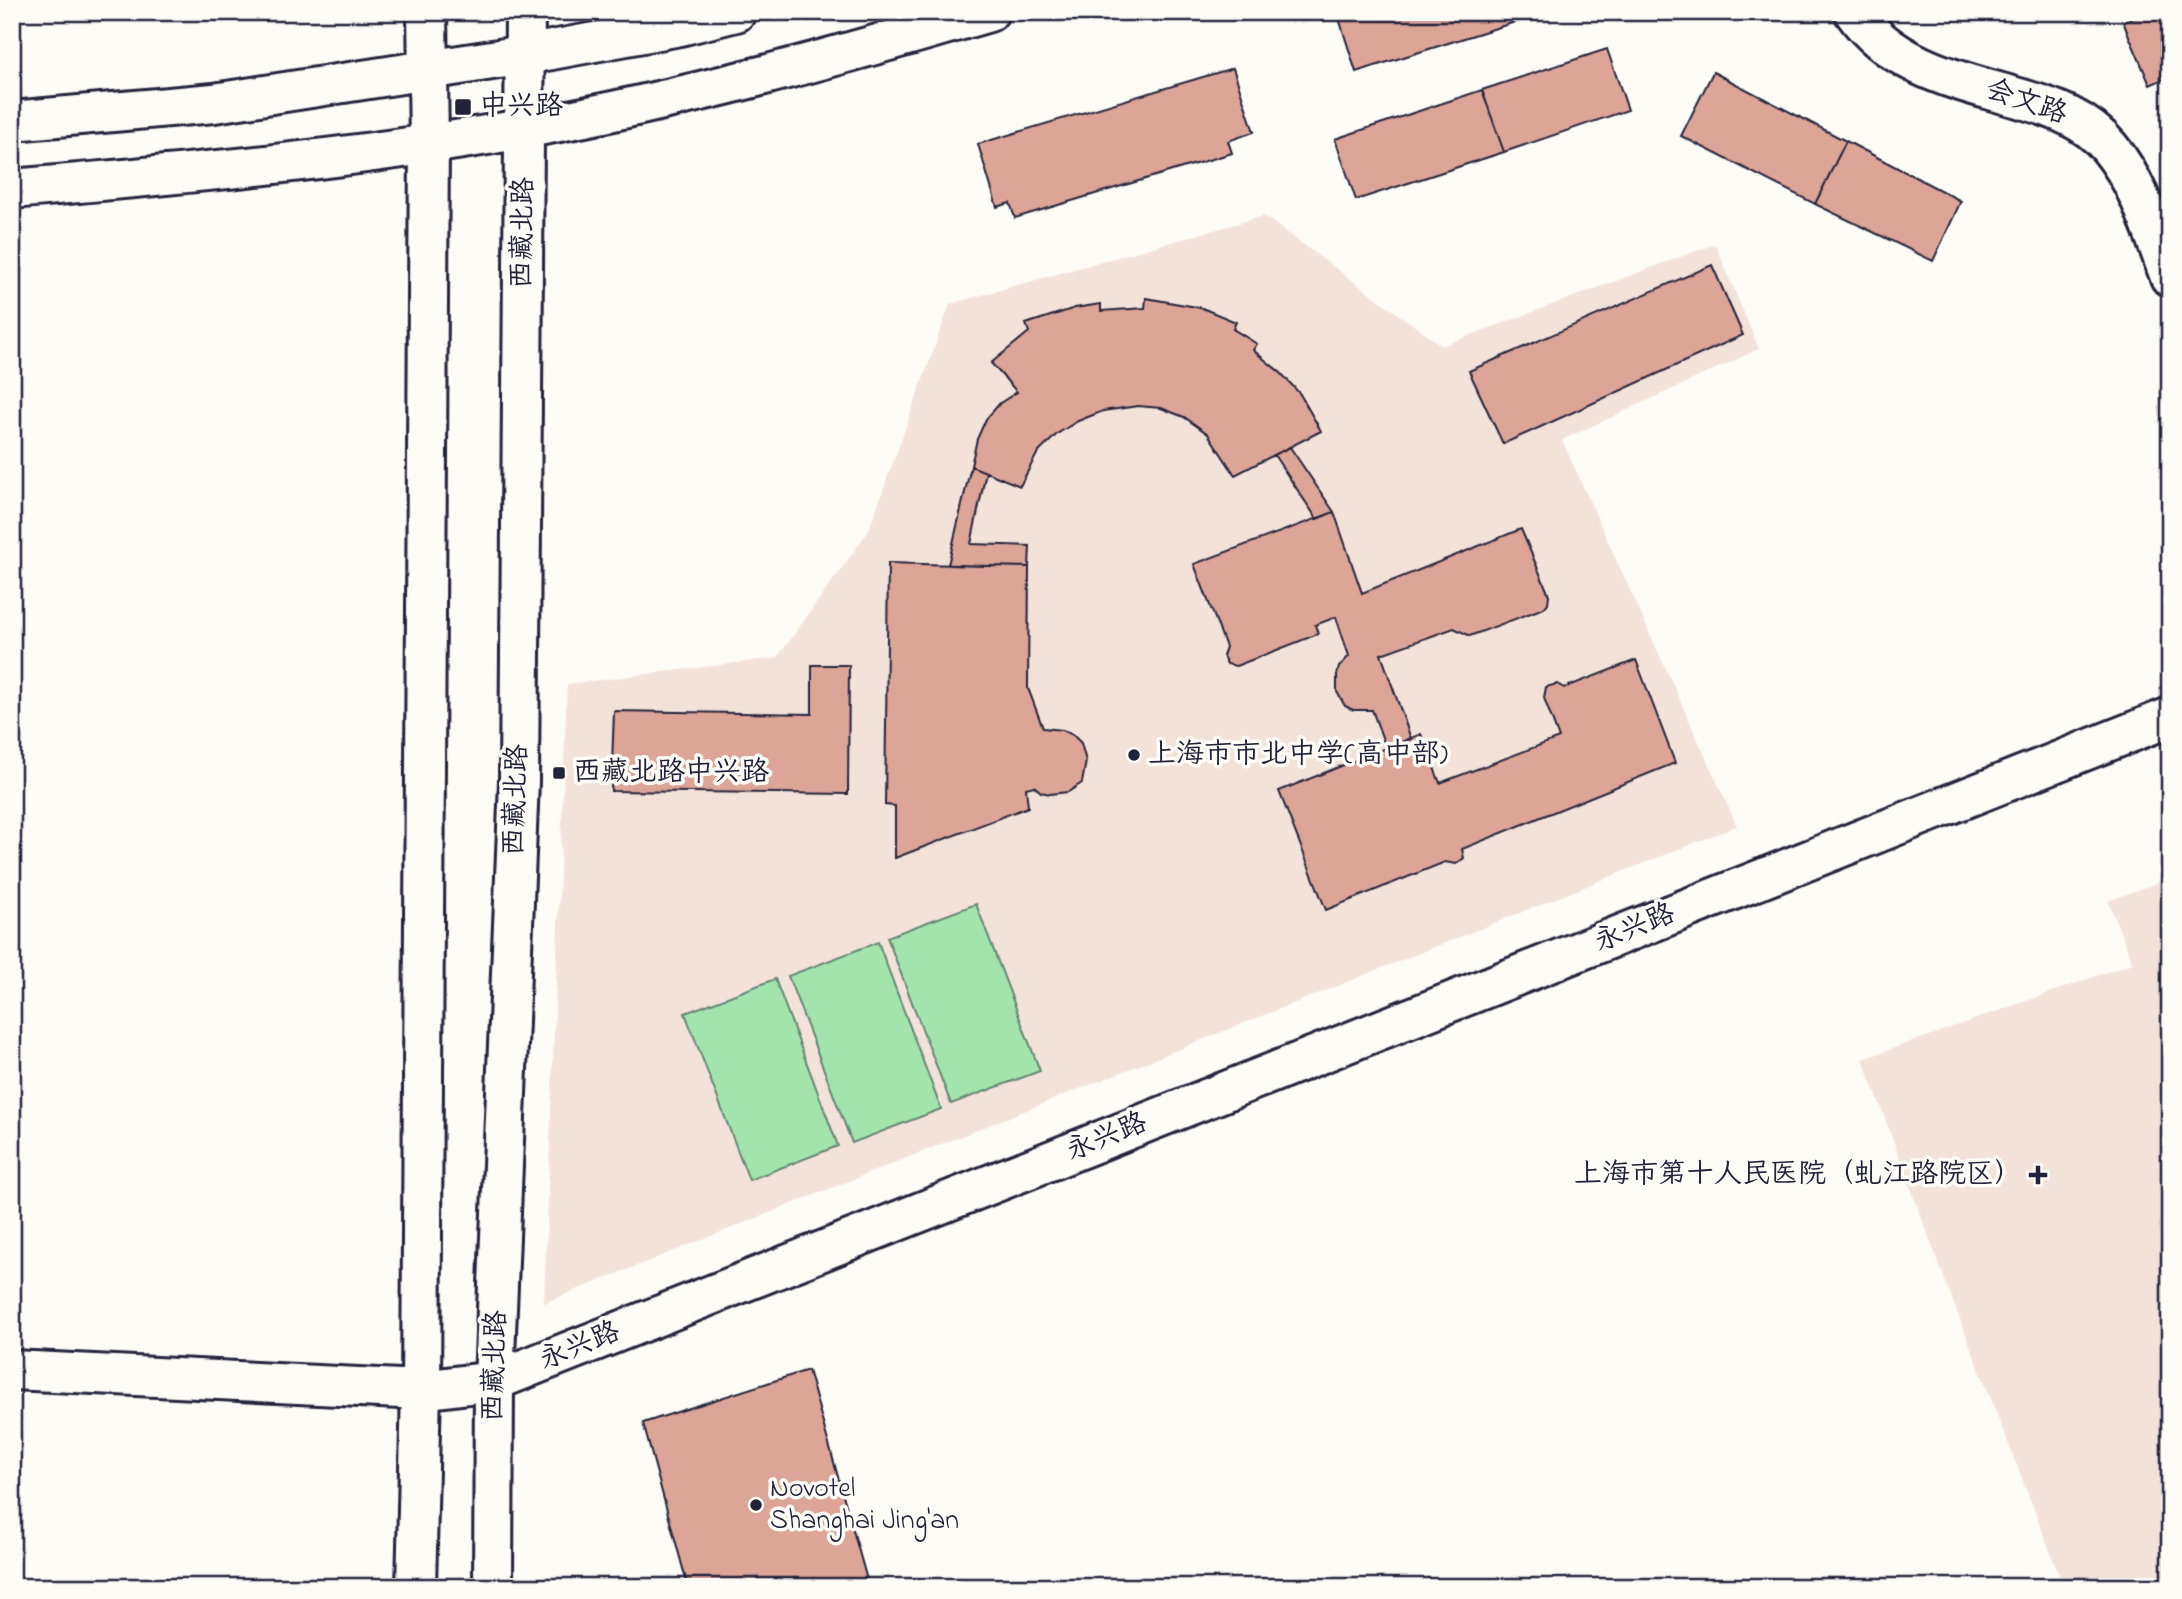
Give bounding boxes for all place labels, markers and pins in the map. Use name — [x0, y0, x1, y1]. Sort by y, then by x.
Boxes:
place label: 中兴路 — [479, 87, 563, 128]
marker: 中兴路 — [453, 97, 473, 117]
place label: 上海市市北中学(高中部) — [1148, 735, 1448, 776]
marker: 上海市市北中学(高中部) — [1126, 747, 1142, 763]
place label: 西藏北路中兴路 — [573, 753, 769, 794]
marker: 西藏北路中兴路 — [551, 765, 567, 781]
place label: 上海市第十人民医院（虬江路院区） — [1574, 1155, 2022, 1196]
marker: 上海市第十人民医院（虬江路院区） — [2028, 1165, 2048, 1185]
place label: Novotel Shanghai Jing'an — [770, 1469, 959, 1542]
marker: Novotel Shanghai Jing'an — [748, 1497, 764, 1513]

